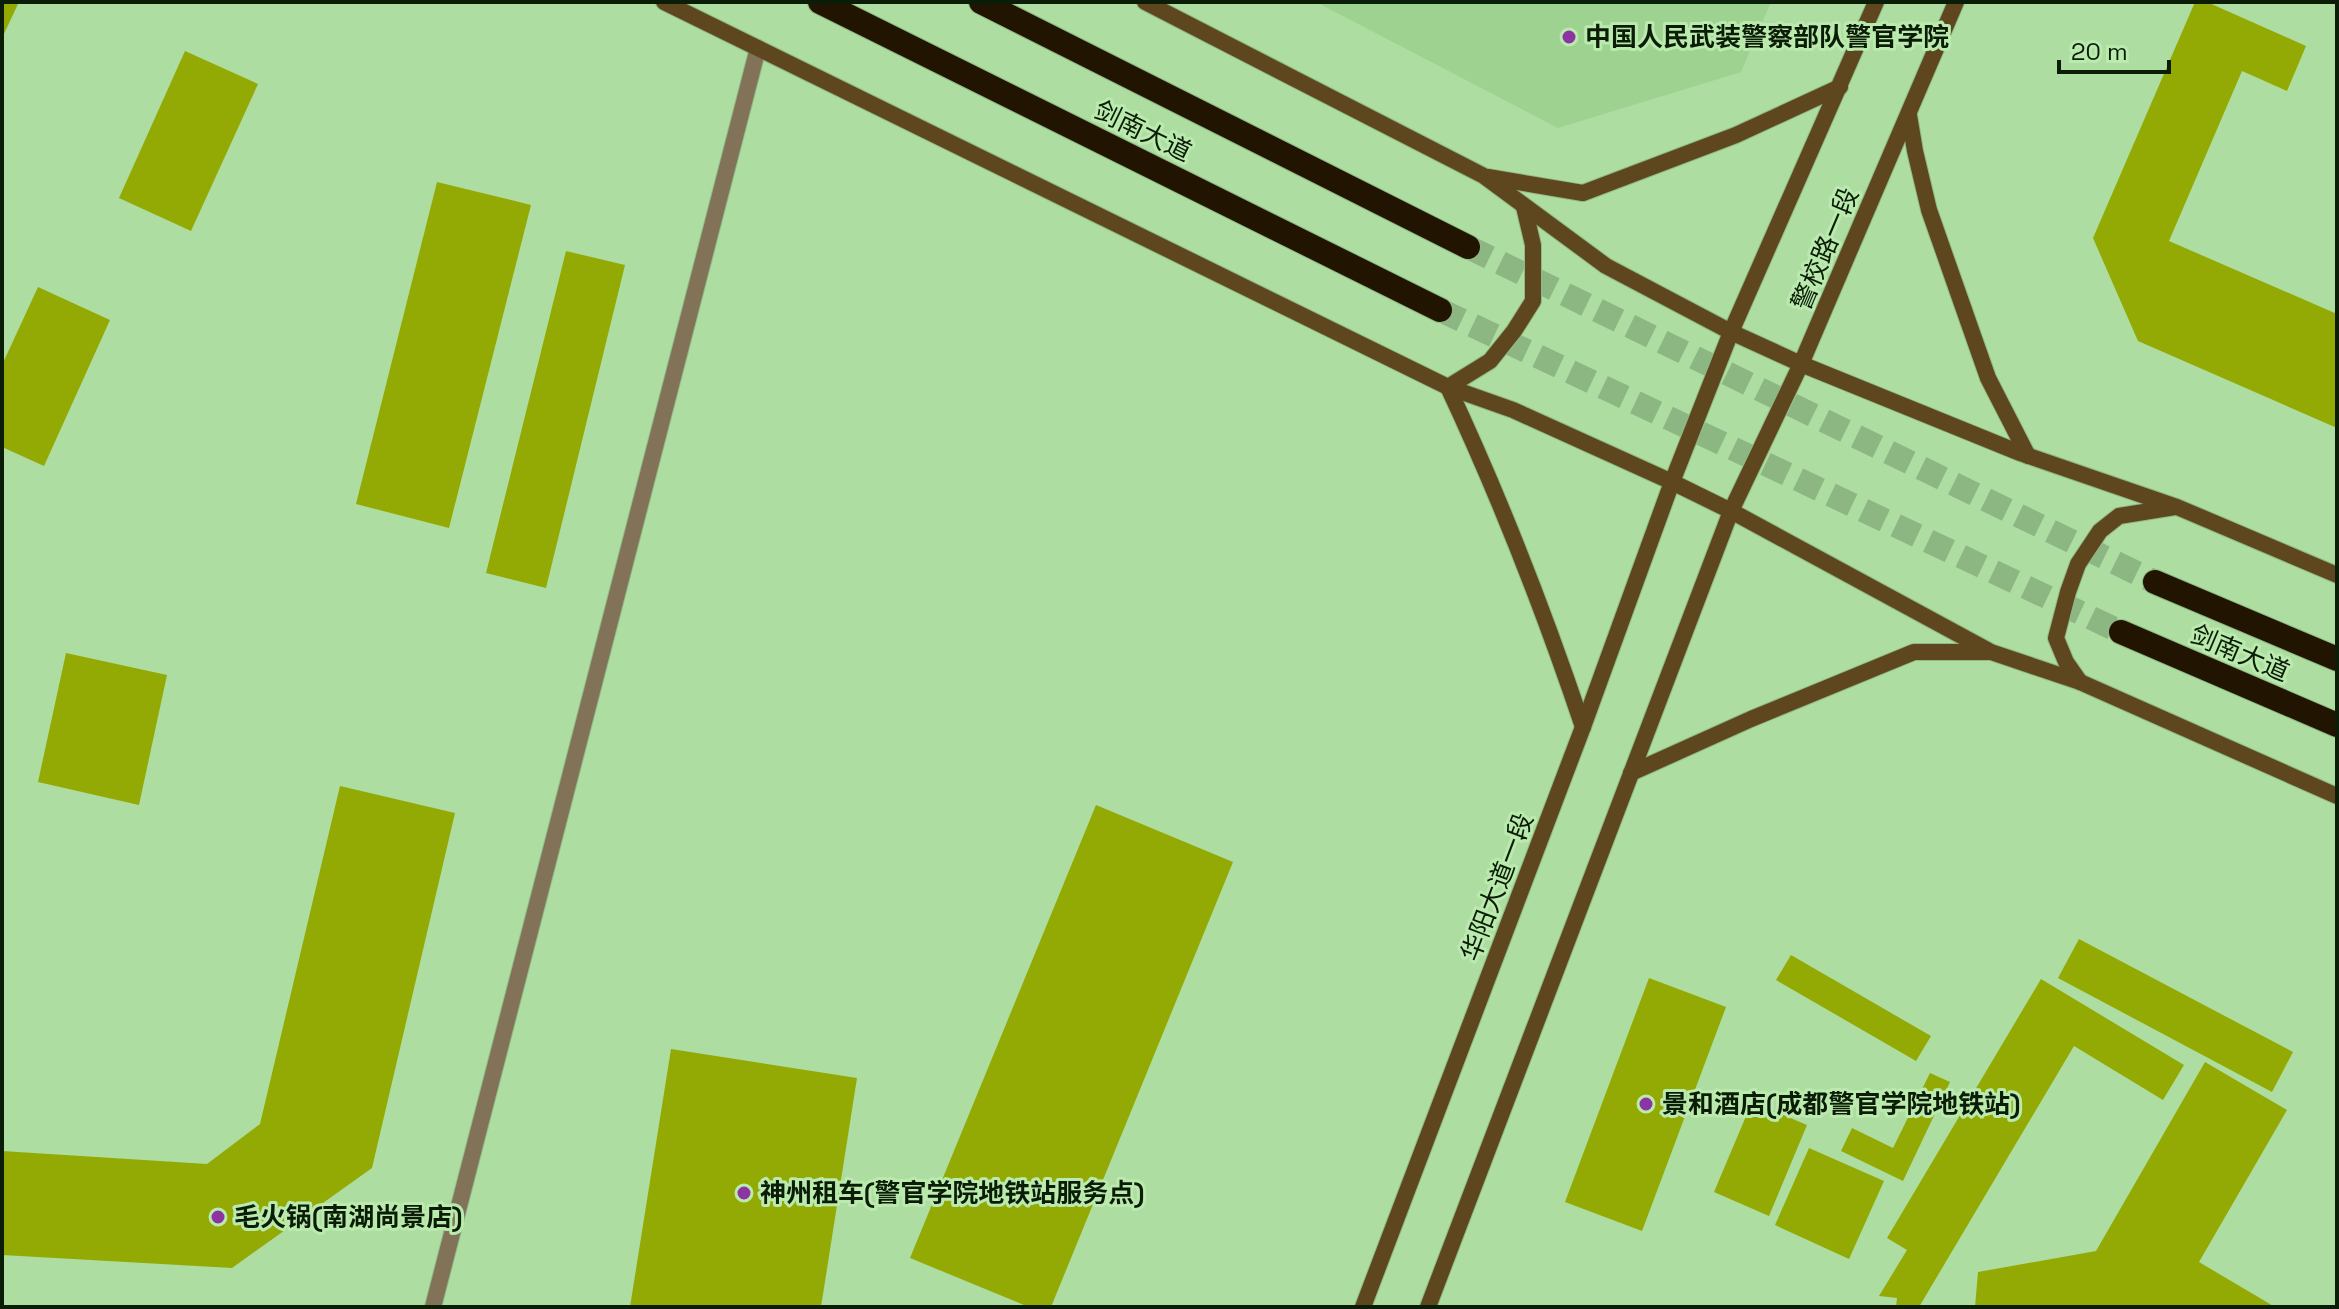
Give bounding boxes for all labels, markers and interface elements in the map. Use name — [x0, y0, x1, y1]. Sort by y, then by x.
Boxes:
place label: 中国人民武装警察部队警官学院 — [1585, 20, 1949, 54]
scale bar — [2059, 24, 2169, 74]
marker: 中国人民武装警察部队警官学院 — [1560, 28, 1578, 46]
text: 20 m — [2071, 36, 2128, 67]
street label: 剑南大道 — [1089, 93, 1197, 169]
street label: 警校路一段 — [1784, 183, 1866, 315]
street label: 剑南大道 — [2185, 617, 2295, 689]
street label: 华阳大道一段 — [1453, 808, 1541, 966]
place label: 景和酒店(成都警官学院地铁站) — [1662, 1087, 2021, 1121]
marker: 景和酒店(成都警官学院地铁站) — [1637, 1095, 1655, 1113]
place label: 神州租车(警官学院地铁站服务点) — [760, 1176, 1145, 1210]
marker: 神州租车(警官学院地铁站服务点) — [735, 1184, 753, 1202]
place label: 毛火锅(南湖尚景店) — [234, 1200, 463, 1234]
marker: 毛火锅(南湖尚景店) — [209, 1208, 227, 1226]

